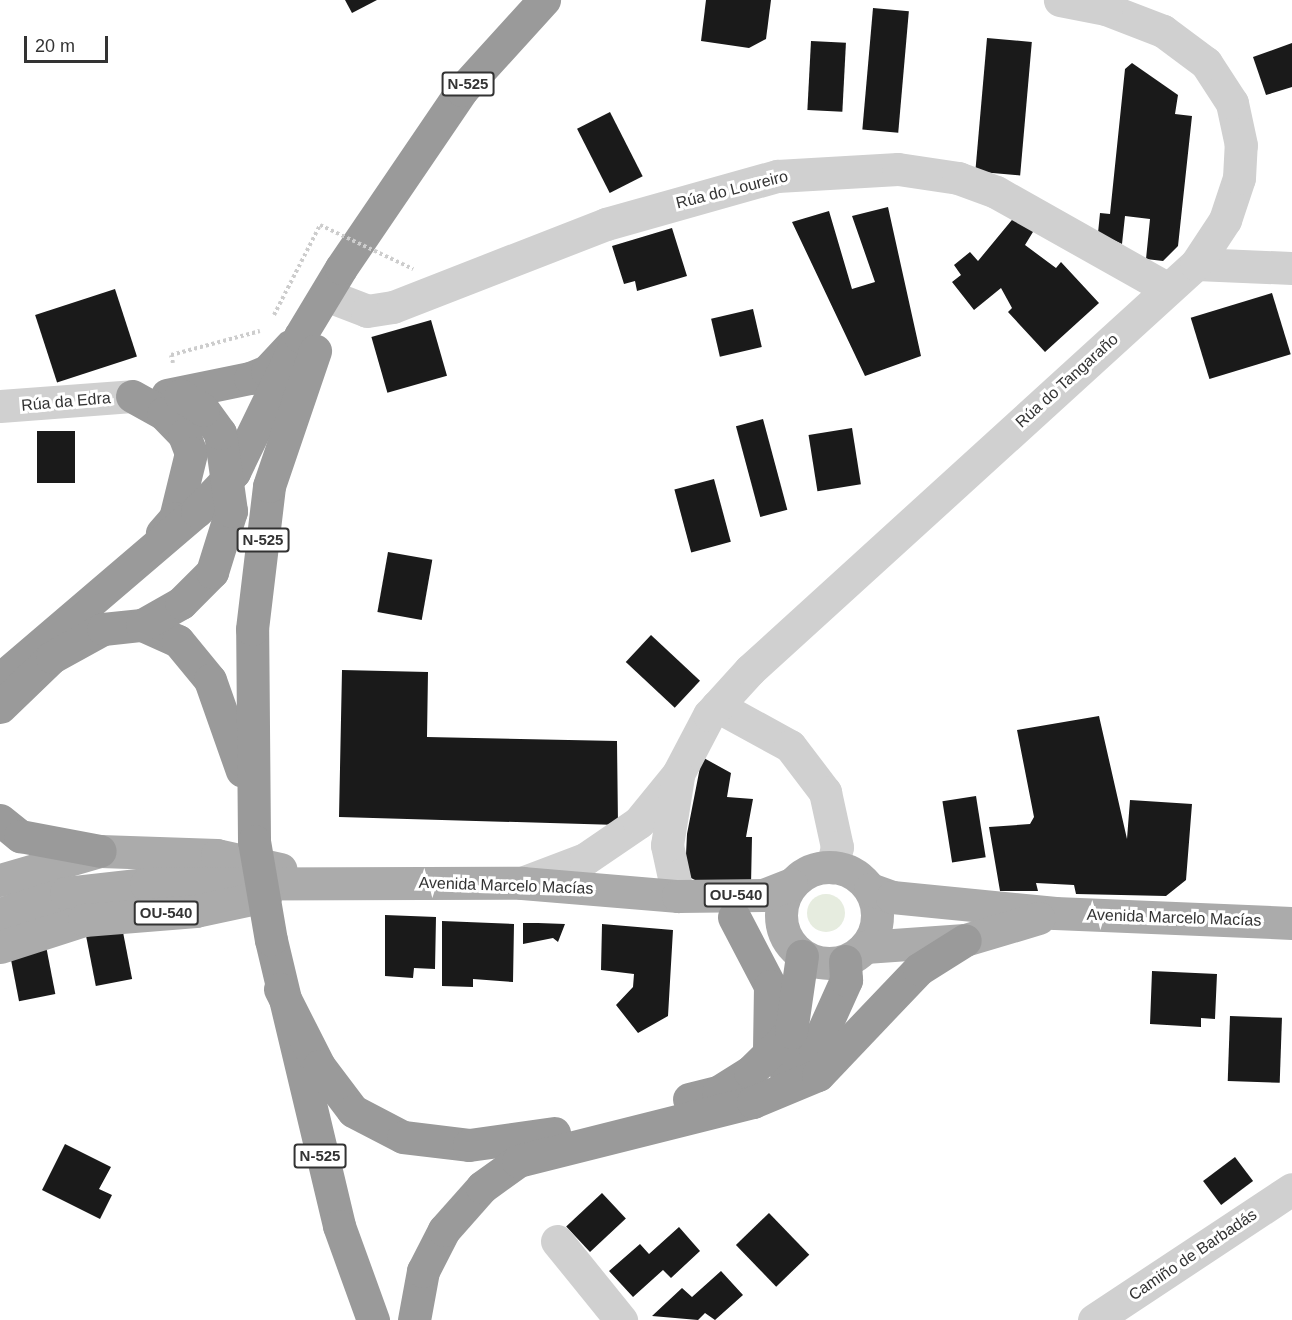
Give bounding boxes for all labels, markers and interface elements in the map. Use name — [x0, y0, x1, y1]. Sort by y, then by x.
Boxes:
scale bar — [27, 24, 111, 62]
text: 20 m — [35, 36, 75, 56]
road number: N-525 — [441, 72, 495, 96]
street label: Rúa do Loureiro — [674, 167, 790, 213]
street label: Rúa do Tangaraño — [1012, 330, 1122, 432]
street label: Rúa da Edra — [20, 389, 112, 415]
road number: N-525 — [236, 528, 290, 552]
street label: Avenida Marcelo Macías — [418, 873, 594, 899]
road number: OU-540 — [703, 883, 769, 907]
road number: OU-540 — [133, 901, 199, 925]
street label: Avenida Marcelo Macías — [1086, 905, 1262, 931]
road number: N-525 — [293, 1144, 347, 1168]
street label: Camiño de Barbadás — [1125, 1205, 1261, 1305]

